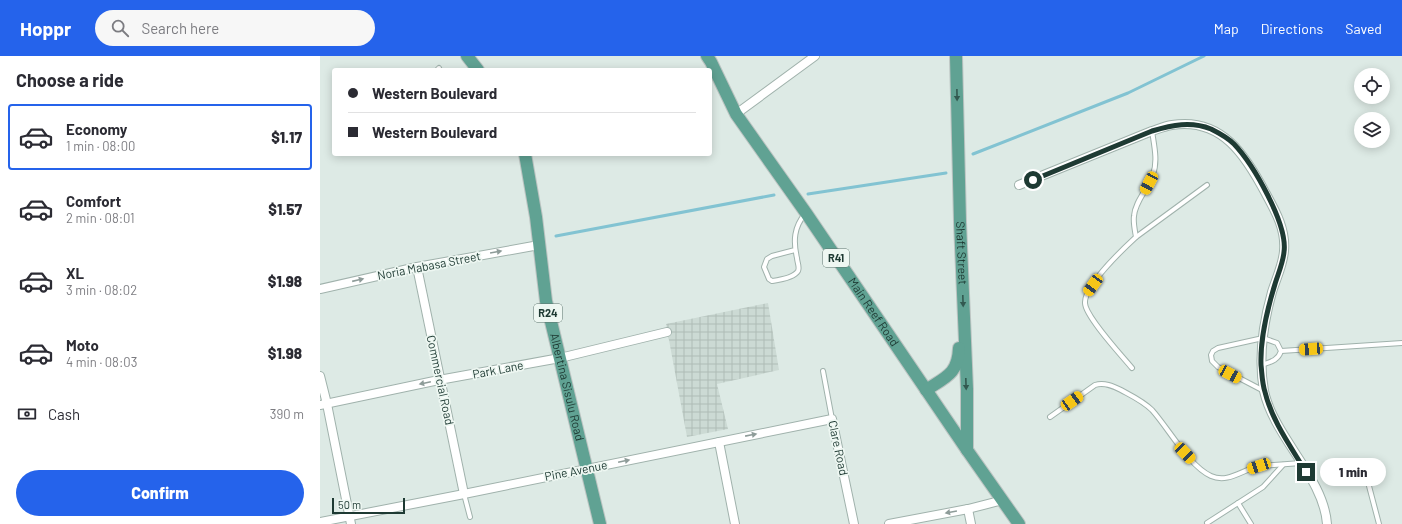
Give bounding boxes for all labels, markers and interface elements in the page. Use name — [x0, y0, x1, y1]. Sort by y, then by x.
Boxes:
search box — [95, 10, 375, 46]
text: Hoppr — [20, 17, 71, 40]
icon: search — [109, 17, 131, 39]
text: Search here — [141, 19, 219, 37]
text: Map — [1214, 20, 1239, 37]
text: Directions — [1261, 20, 1323, 37]
text: Saved — [1345, 20, 1382, 37]
map controls — [1354, 68, 1390, 148]
button: locate — [1354, 68, 1390, 104]
text: Choose a ride — [16, 69, 124, 91]
text: Western Boulevard — [372, 84, 497, 102]
one-way arrow — [954, 89, 960, 102]
button: layers — [1354, 112, 1390, 148]
icon: car — [18, 119, 54, 155]
text: Economy — [66, 120, 127, 138]
text: Western Boulevard — [372, 123, 497, 141]
text: $1.17 — [271, 128, 302, 146]
text: 1 min · 08:00 — [66, 138, 135, 154]
car — [1138, 170, 1160, 196]
route start — [1024, 171, 1042, 189]
icon: car — [18, 191, 54, 227]
text: Comfort — [66, 192, 121, 210]
text: $1.57 — [268, 200, 302, 218]
text: 2 min · 08:01 — [66, 210, 135, 226]
street label: Shaft Street — [954, 221, 971, 285]
street label: Noria Mabasa Street — [376, 248, 482, 282]
one-way arrow — [490, 249, 502, 255]
road number: R41 — [823, 249, 849, 267]
icon: car — [18, 263, 54, 299]
text: XL — [66, 264, 84, 282]
text: $1.98 — [268, 272, 302, 290]
car — [1081, 272, 1105, 298]
street label: Main Reef Road — [846, 275, 902, 349]
one-way arrow — [352, 277, 364, 283]
text: 3 min · 08:02 — [66, 282, 137, 298]
one-way arrow — [960, 295, 966, 308]
road number: R24 — [534, 304, 562, 322]
street label: Albertina Sisulu Road — [548, 331, 588, 442]
street label: Commercial Road — [425, 334, 457, 426]
icon: car — [18, 335, 54, 371]
text: Moto — [66, 336, 99, 354]
car — [1299, 342, 1323, 356]
text: $1.98 — [268, 344, 302, 362]
text: 4 min · 08:03 — [66, 354, 137, 370]
street label: Park Lane — [471, 357, 525, 381]
car — [1217, 363, 1243, 385]
one-way arrow — [963, 378, 970, 390]
one-way arrow — [419, 381, 431, 387]
car — [1059, 389, 1085, 413]
icon: cash — [16, 403, 38, 425]
text: Cash — [48, 405, 80, 423]
text: 390 m — [270, 406, 304, 422]
street label: Clare Road — [826, 419, 852, 477]
one-way arrow — [745, 432, 758, 438]
car — [1172, 440, 1198, 466]
street label: Pine Avenue — [543, 457, 608, 483]
car — [1246, 457, 1272, 475]
one-way arrow — [618, 458, 630, 464]
callout: 1 min — [1320, 458, 1386, 486]
route end — [1297, 463, 1315, 481]
text: 1 min — [1339, 464, 1367, 480]
button: Confirm — [16, 470, 304, 516]
scale bar — [332, 496, 405, 515]
text: 50 m — [338, 498, 361, 511]
one-way arrow — [945, 509, 957, 515]

